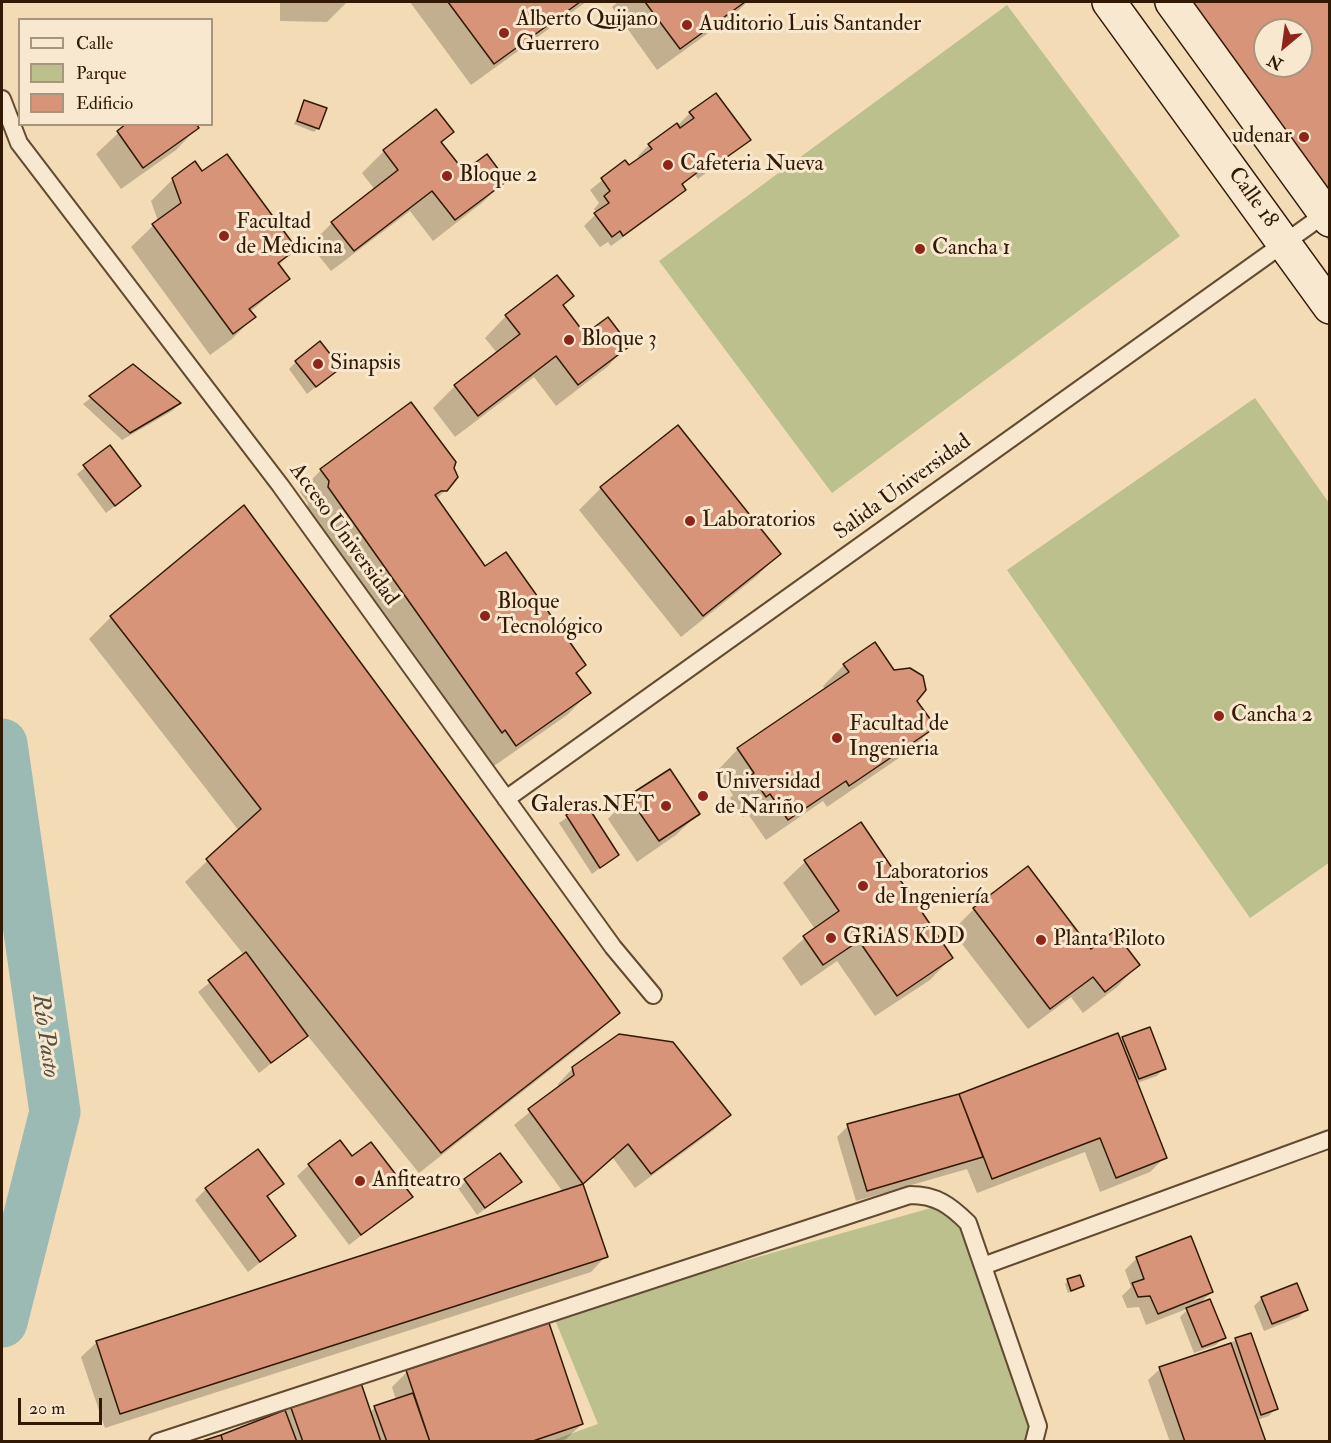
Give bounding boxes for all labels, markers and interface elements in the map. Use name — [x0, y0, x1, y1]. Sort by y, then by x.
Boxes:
place label: Alberto Quijano Guerrero — [516, 7, 658, 58]
place label: Auditorio Luis Santander — [699, 12, 921, 38]
legend — [18, 18, 213, 126]
marker: Auditorio Luis Santander — [680, 18, 694, 32]
north arrow — [1253, 18, 1313, 78]
marker: Alberto Quijano Guerrero — [497, 26, 511, 40]
text: Calle — [76, 32, 113, 55]
text: N — [1264, 50, 1286, 74]
text: Parque — [76, 62, 126, 85]
text: Edificio — [76, 92, 133, 115]
place label: udenar — [1232, 124, 1292, 150]
marker: udenar — [1297, 130, 1311, 144]
place label: Cafeteria Nueva — [680, 152, 824, 178]
marker: Cafeteria Nueva — [661, 158, 675, 172]
place label: Bloque 2 — [459, 163, 537, 189]
street label: Calle 18 — [1221, 163, 1283, 233]
marker: Bloque 2 — [440, 169, 454, 183]
place label: Facultad de Medicina — [236, 210, 342, 262]
marker: Facultad de Medicina — [217, 229, 231, 243]
place label: Cancha 1 — [932, 236, 1010, 262]
marker: Cancha 1 — [913, 242, 927, 256]
place label: Bloque 3 — [581, 327, 657, 353]
marker: Bloque 3 — [562, 333, 576, 347]
place label: Sinapsis — [330, 351, 400, 377]
marker: Sinapsis — [311, 357, 325, 371]
street label: Salida Universidad — [829, 429, 977, 547]
street label: Acceso Universidad — [283, 459, 403, 611]
place label: Laboratorios — [702, 508, 815, 534]
marker: Laboratorios — [683, 514, 697, 528]
place label: Bloque Tecnológico — [497, 590, 602, 642]
marker: Bloque Tecnológico — [478, 609, 492, 623]
place label: Cancha 2 — [1231, 703, 1313, 729]
marker: Cancha 2 — [1212, 709, 1226, 723]
place label: Facultad de Ingenieria — [849, 712, 949, 764]
marker: Facultad de Ingenieria — [830, 731, 844, 745]
place label: Universidad de Nariño — [715, 770, 821, 822]
marker: Universidad de Nariño — [696, 789, 710, 803]
place label: Galeras.NET — [531, 793, 654, 819]
marker: Galeras.NET — [659, 799, 673, 813]
place label: Laboratorios de Ingeniería — [875, 860, 989, 912]
marker: Laboratorios de Ingeniería — [856, 879, 870, 893]
place label: GRiAS KDD — [843, 925, 965, 951]
place label: Planta Piloto — [1053, 927, 1165, 953]
marker: GRiAS KDD — [824, 931, 838, 945]
marker: Planta Piloto — [1034, 933, 1048, 947]
water label: Río Pasto — [24, 992, 64, 1080]
place label: Anfiteatro — [372, 1168, 461, 1194]
marker: Anfiteatro — [353, 1174, 367, 1188]
scale bar — [21, 1386, 105, 1424]
text: 20 m — [29, 1397, 65, 1420]

